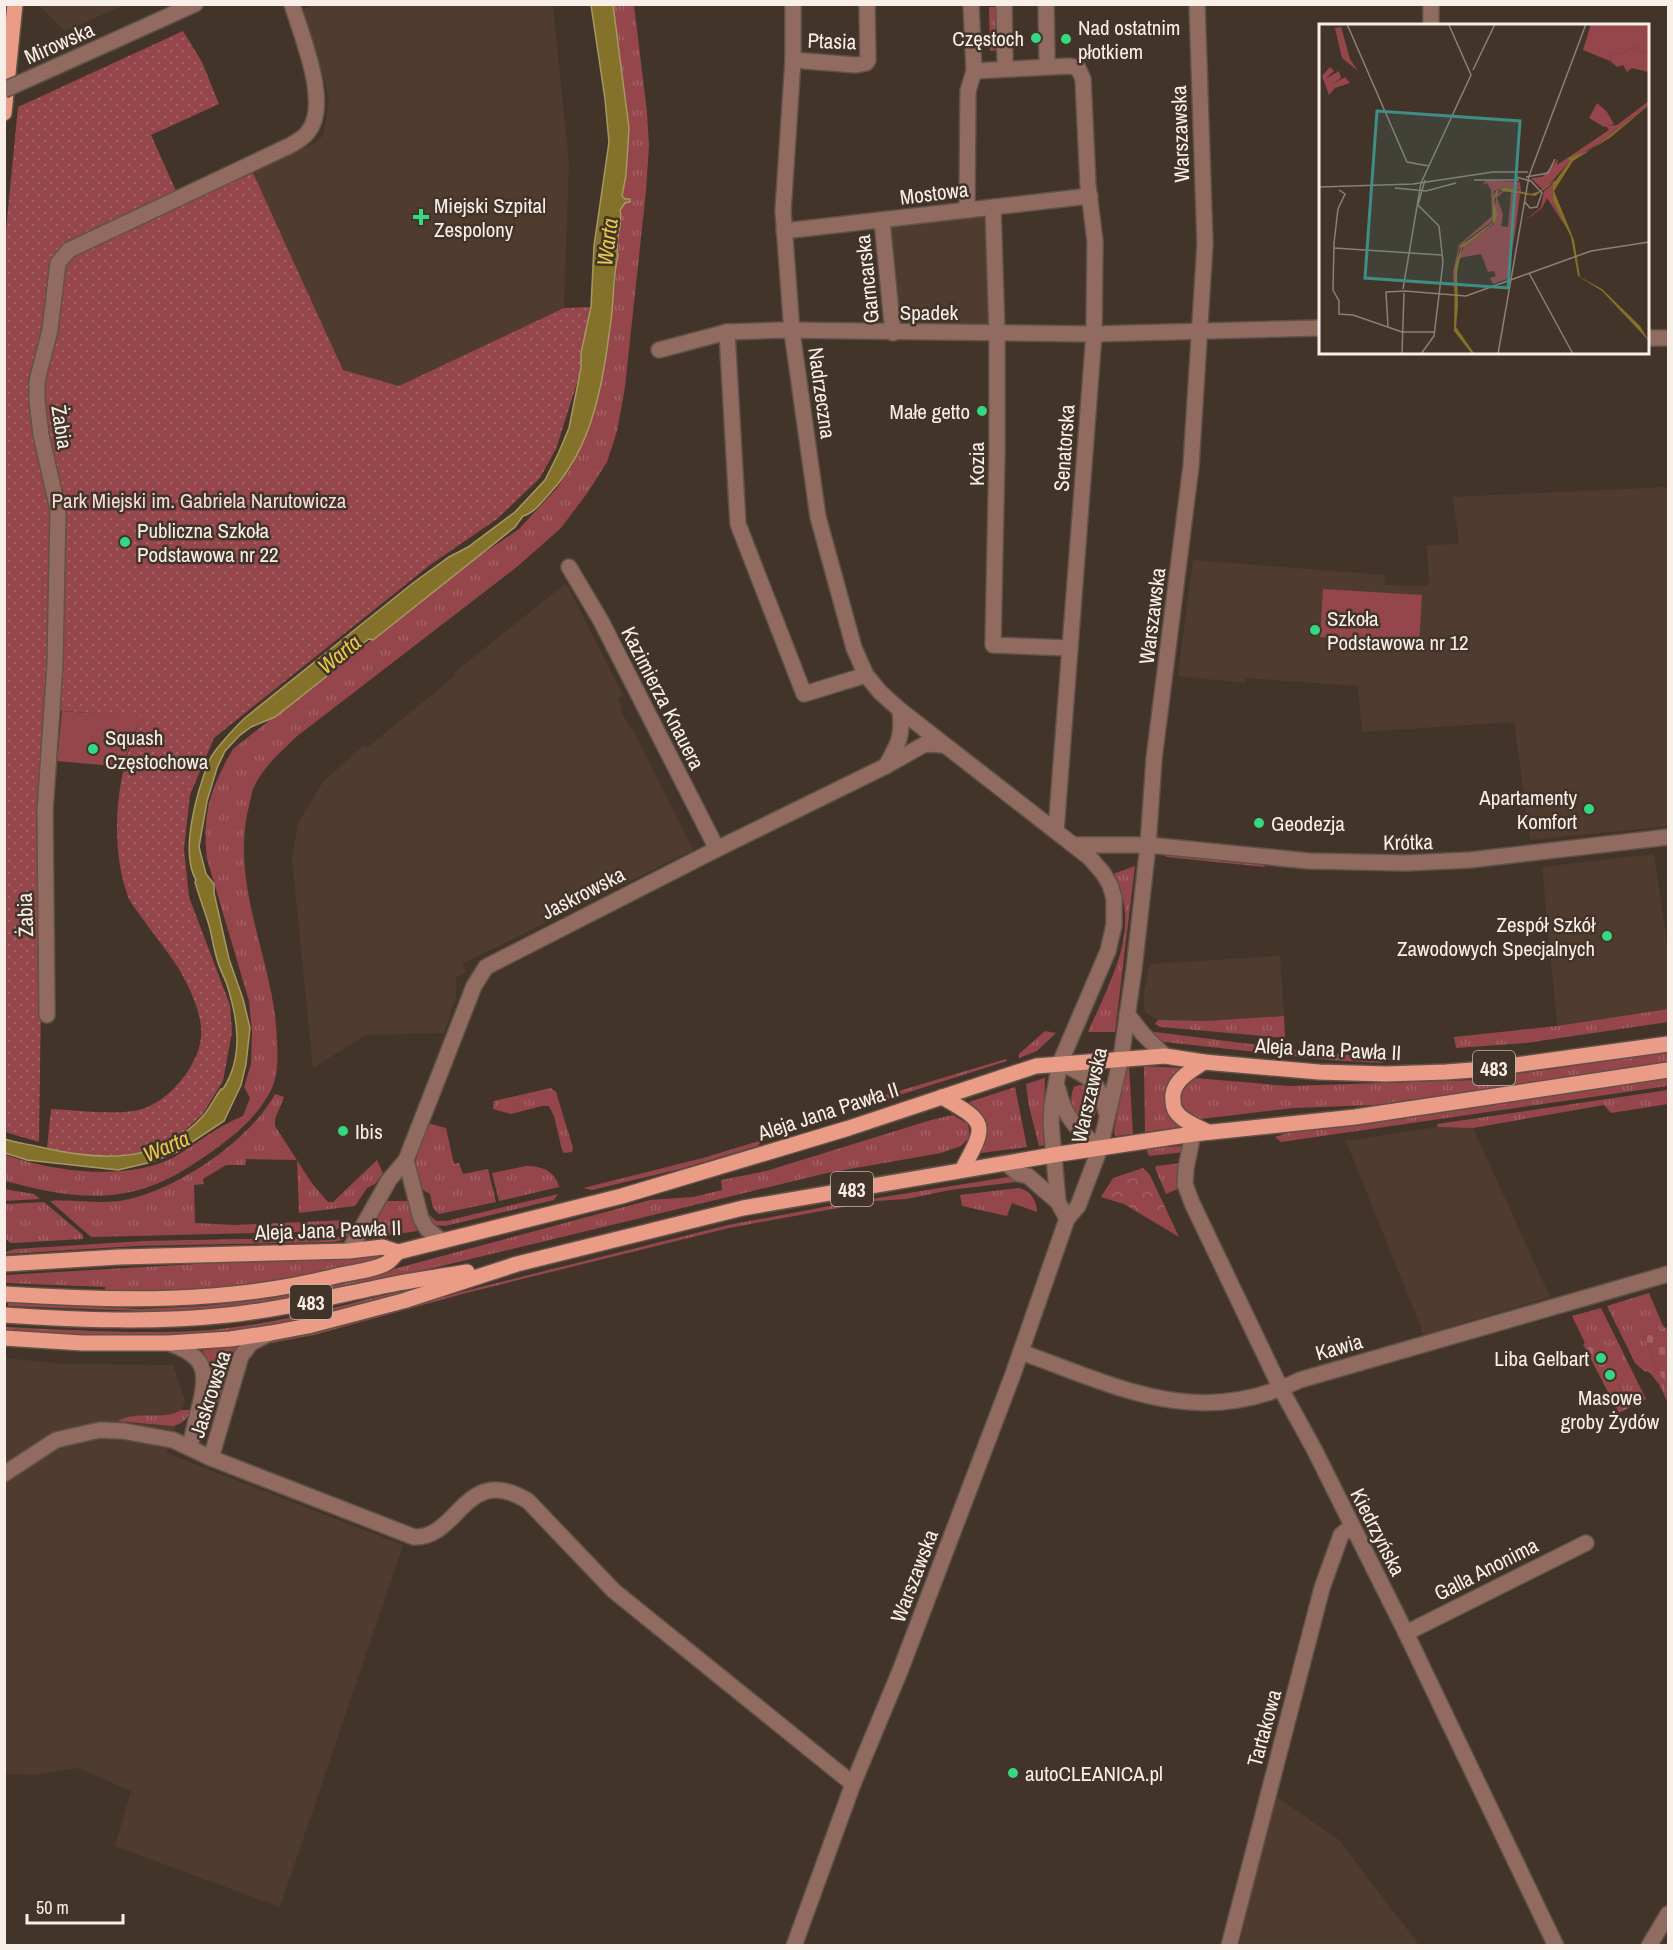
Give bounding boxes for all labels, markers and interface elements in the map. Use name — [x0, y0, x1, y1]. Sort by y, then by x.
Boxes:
place label: Nad ostatnim płotkiem — [1078, 13, 1180, 66]
street label: Mirowska — [19, 15, 99, 71]
place label: Częstoch — [952, 24, 1024, 53]
inset map — [1319, 24, 1649, 354]
street label: Ptasia — [807, 26, 857, 56]
marker: Częstoch — [1029, 31, 1043, 45]
marker: Nad ostatnim płotkiem — [1059, 32, 1073, 46]
street label: Warszawska — [1164, 85, 1196, 183]
street label: Mostowa — [898, 174, 970, 212]
place label: Miejski Szpital Zespolony — [434, 191, 546, 244]
marker: Miejski Szpital Zespolony — [412, 208, 430, 226]
water label: Warta — [589, 216, 625, 268]
street label: Garncarska — [848, 233, 886, 325]
street label: Spadek — [900, 298, 959, 327]
street label: Nadrzeczna — [801, 345, 843, 441]
place label: Małe getto — [890, 397, 970, 426]
street label: Żabia — [44, 403, 80, 451]
street label: Senatorska — [1046, 403, 1082, 492]
marker: Małe getto — [975, 404, 989, 418]
street label: Kozia — [962, 442, 991, 486]
park label: Park Miejski im. Gabriela Narutowicza — [52, 486, 347, 515]
place label: Publiczna Szkoła Podstawowa nr 22 — [137, 516, 279, 569]
marker: Publiczna Szkoła Podstawowa nr 22 — [118, 535, 132, 549]
street label: Warszawska — [1132, 566, 1172, 666]
place label: Szkoła Podstawowa nr 12 — [1327, 604, 1469, 657]
street label: Kazimierza Knauera — [614, 621, 712, 775]
marker: Szkoła Podstawowa nr 12 — [1308, 623, 1322, 637]
water label: Warta — [311, 627, 367, 681]
place label: Squash Częstochowa — [105, 723, 209, 776]
marker: Squash Częstochowa — [86, 742, 100, 756]
place label: Apartamenty Komfort — [1478, 783, 1577, 836]
marker: Apartamenty Komfort — [1582, 802, 1596, 816]
place label: Geodezja — [1271, 809, 1345, 838]
marker: Geodezja — [1252, 816, 1266, 830]
street label: Krótka — [1383, 827, 1434, 857]
street label: Jaskrowska — [536, 859, 630, 926]
street label: Żabia — [10, 892, 40, 938]
place label: Zespół Szkół Zawodowych Specjalnych — [1397, 910, 1596, 963]
marker: Zespół Szkół Zawodowych Specjalnych — [1600, 929, 1614, 943]
street label: Aleja Jana Pawła II — [1253, 1031, 1402, 1067]
street label: Warszawska — [1064, 1044, 1114, 1146]
road number: 483 — [1473, 1051, 1515, 1085]
street label: Aleja Jana Pawła II — [753, 1075, 902, 1148]
place label: Ibis — [355, 1117, 383, 1146]
water label: Warta — [138, 1123, 194, 1169]
marker: Ibis — [336, 1124, 350, 1138]
road number: 483 — [831, 1172, 873, 1206]
street label: Aleja Jana Pawła II — [253, 1213, 402, 1247]
road number: 483 — [290, 1285, 332, 1319]
street label: Kawia — [1312, 1326, 1366, 1368]
place label: Liba Gelbart — [1494, 1344, 1589, 1373]
street label: Jaskrowska — [182, 1346, 238, 1441]
marker: Liba Gelbart — [1594, 1351, 1608, 1365]
marker: Masowe groby Żydów — [1603, 1368, 1617, 1382]
place label: Masowe groby Żydów — [1561, 1383, 1660, 1436]
street label: Kiedrzyńska — [1344, 1483, 1413, 1581]
street label: Warszawska — [883, 1525, 945, 1626]
street label: Galla Anonima — [1429, 1530, 1543, 1608]
street label: Tartakowa — [1240, 1686, 1288, 1770]
place label: autoCLEANICA.pl — [1025, 1759, 1163, 1788]
marker: autoCLEANICA.pl — [1006, 1766, 1020, 1780]
scale bar — [27, 1887, 123, 1925]
text: 50 m — [36, 1895, 69, 1920]

